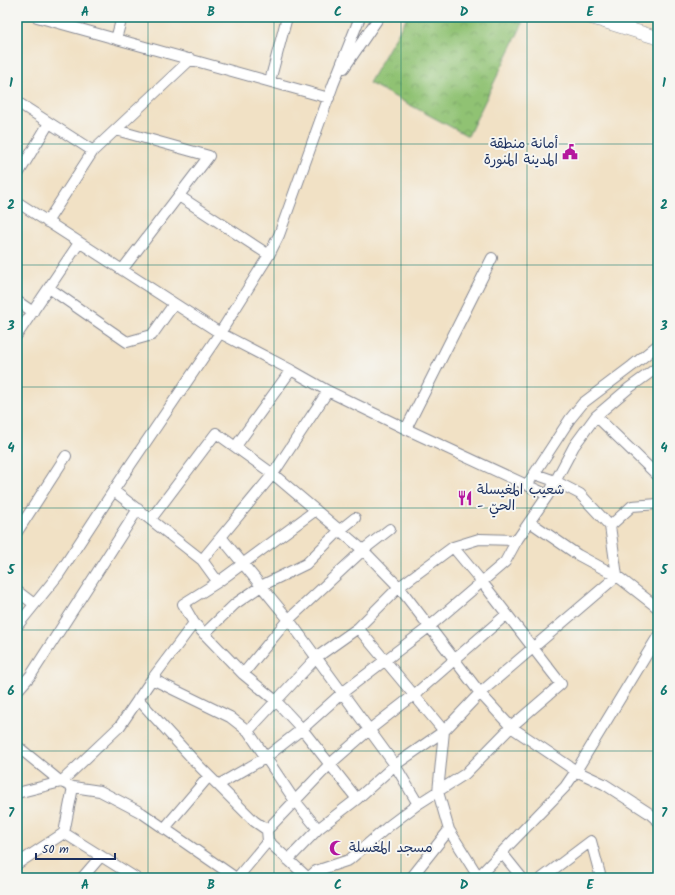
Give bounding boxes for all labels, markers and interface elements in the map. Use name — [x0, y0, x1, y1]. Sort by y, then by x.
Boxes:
text: A — [81, 2, 89, 23]
text: B — [207, 2, 215, 23]
text: C — [334, 2, 342, 23]
text: D — [460, 2, 469, 23]
text: E — [586, 2, 594, 23]
text: 1 — [9, 73, 13, 94]
text: 1 — [662, 73, 666, 94]
place label: أمانة منطقة المدينة المنورة — [484, 133, 559, 171]
public building icon: أمانة منطقة المدينة المنورة — [561, 143, 579, 161]
text: 2 — [7, 195, 15, 216]
text: 2 — [660, 195, 668, 216]
text: 3 — [6, 316, 15, 337]
text: 3 — [659, 316, 668, 337]
text: 4 — [7, 438, 15, 459]
text: 4 — [660, 438, 668, 459]
place label: شعيب المغيسلة - الحيّ — [477, 479, 565, 518]
restaurant icon: شعيب المغيسلة - الحيّ — [456, 489, 474, 507]
text: 5 — [7, 560, 16, 581]
text: 5 — [660, 560, 669, 581]
text: 6 — [7, 681, 15, 702]
text: 6 — [660, 681, 668, 702]
text: 7 — [8, 803, 15, 824]
text: 7 — [661, 803, 668, 824]
scale bar — [36, 835, 115, 861]
place label: مسجد المغسلة — [349, 837, 433, 859]
mosque icon: مسجد المغسلة — [328, 839, 346, 857]
text: 50 m — [42, 840, 69, 859]
text: A — [81, 875, 89, 895]
text: B — [207, 875, 215, 895]
text: C — [334, 875, 342, 895]
text: D — [460, 875, 469, 895]
text: E — [586, 875, 594, 895]

